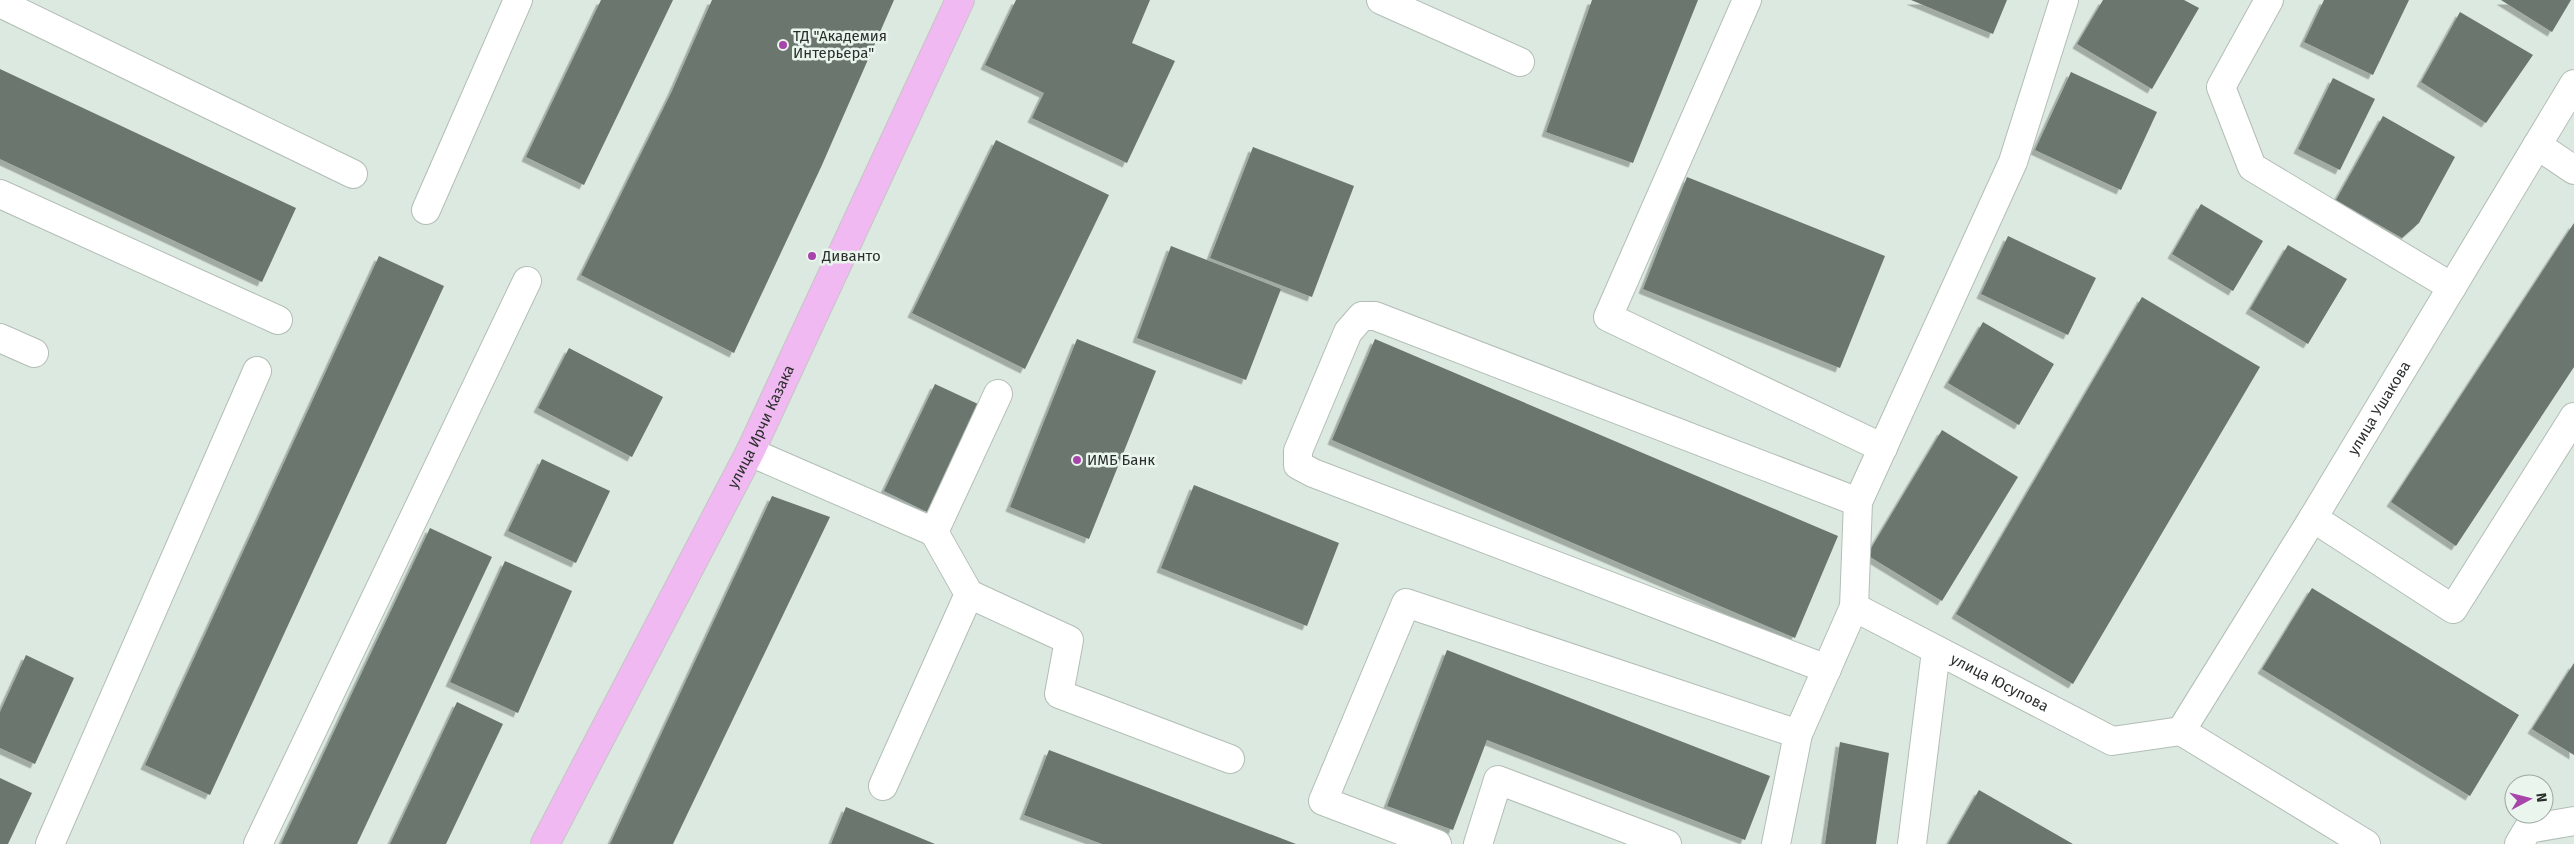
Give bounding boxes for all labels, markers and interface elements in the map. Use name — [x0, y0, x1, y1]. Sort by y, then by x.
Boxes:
place label: ТД "Академия Интерьера" — [793, 27, 887, 62]
marker: ТД "Академия Интерьера" — [777, 39, 789, 51]
place label: Диванто — [821, 247, 881, 265]
marker: Диванто — [806, 250, 818, 262]
street label: улица Ушакова — [2344, 358, 2414, 458]
street label: улица Ирчи Казака — [724, 362, 798, 491]
place label: ИМБ Банк — [1087, 451, 1155, 469]
marker: ИМБ Банк — [1071, 454, 1083, 466]
street label: улица Юсупова — [1947, 650, 2052, 715]
north arrow — [2504, 774, 2554, 824]
text: N — [2532, 792, 2550, 803]

